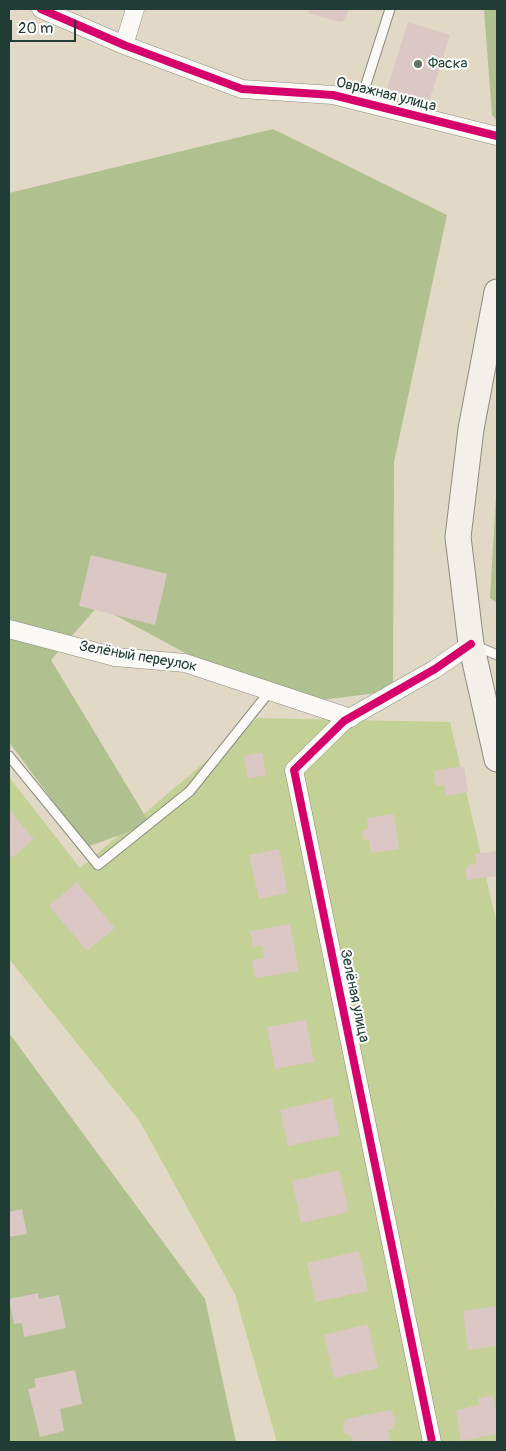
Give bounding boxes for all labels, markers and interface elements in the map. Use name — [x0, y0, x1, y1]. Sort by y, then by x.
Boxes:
scale bar — [12, 10, 79, 42]
text: 20 m — [18, 19, 53, 38]
place label: Фаска — [428, 55, 467, 73]
marker: Фаска — [412, 58, 424, 70]
street label: Овражная улица — [334, 74, 438, 116]
street label: Зелёный переулок — [78, 638, 198, 676]
street label: Зелёная улица — [335, 948, 373, 1044]

